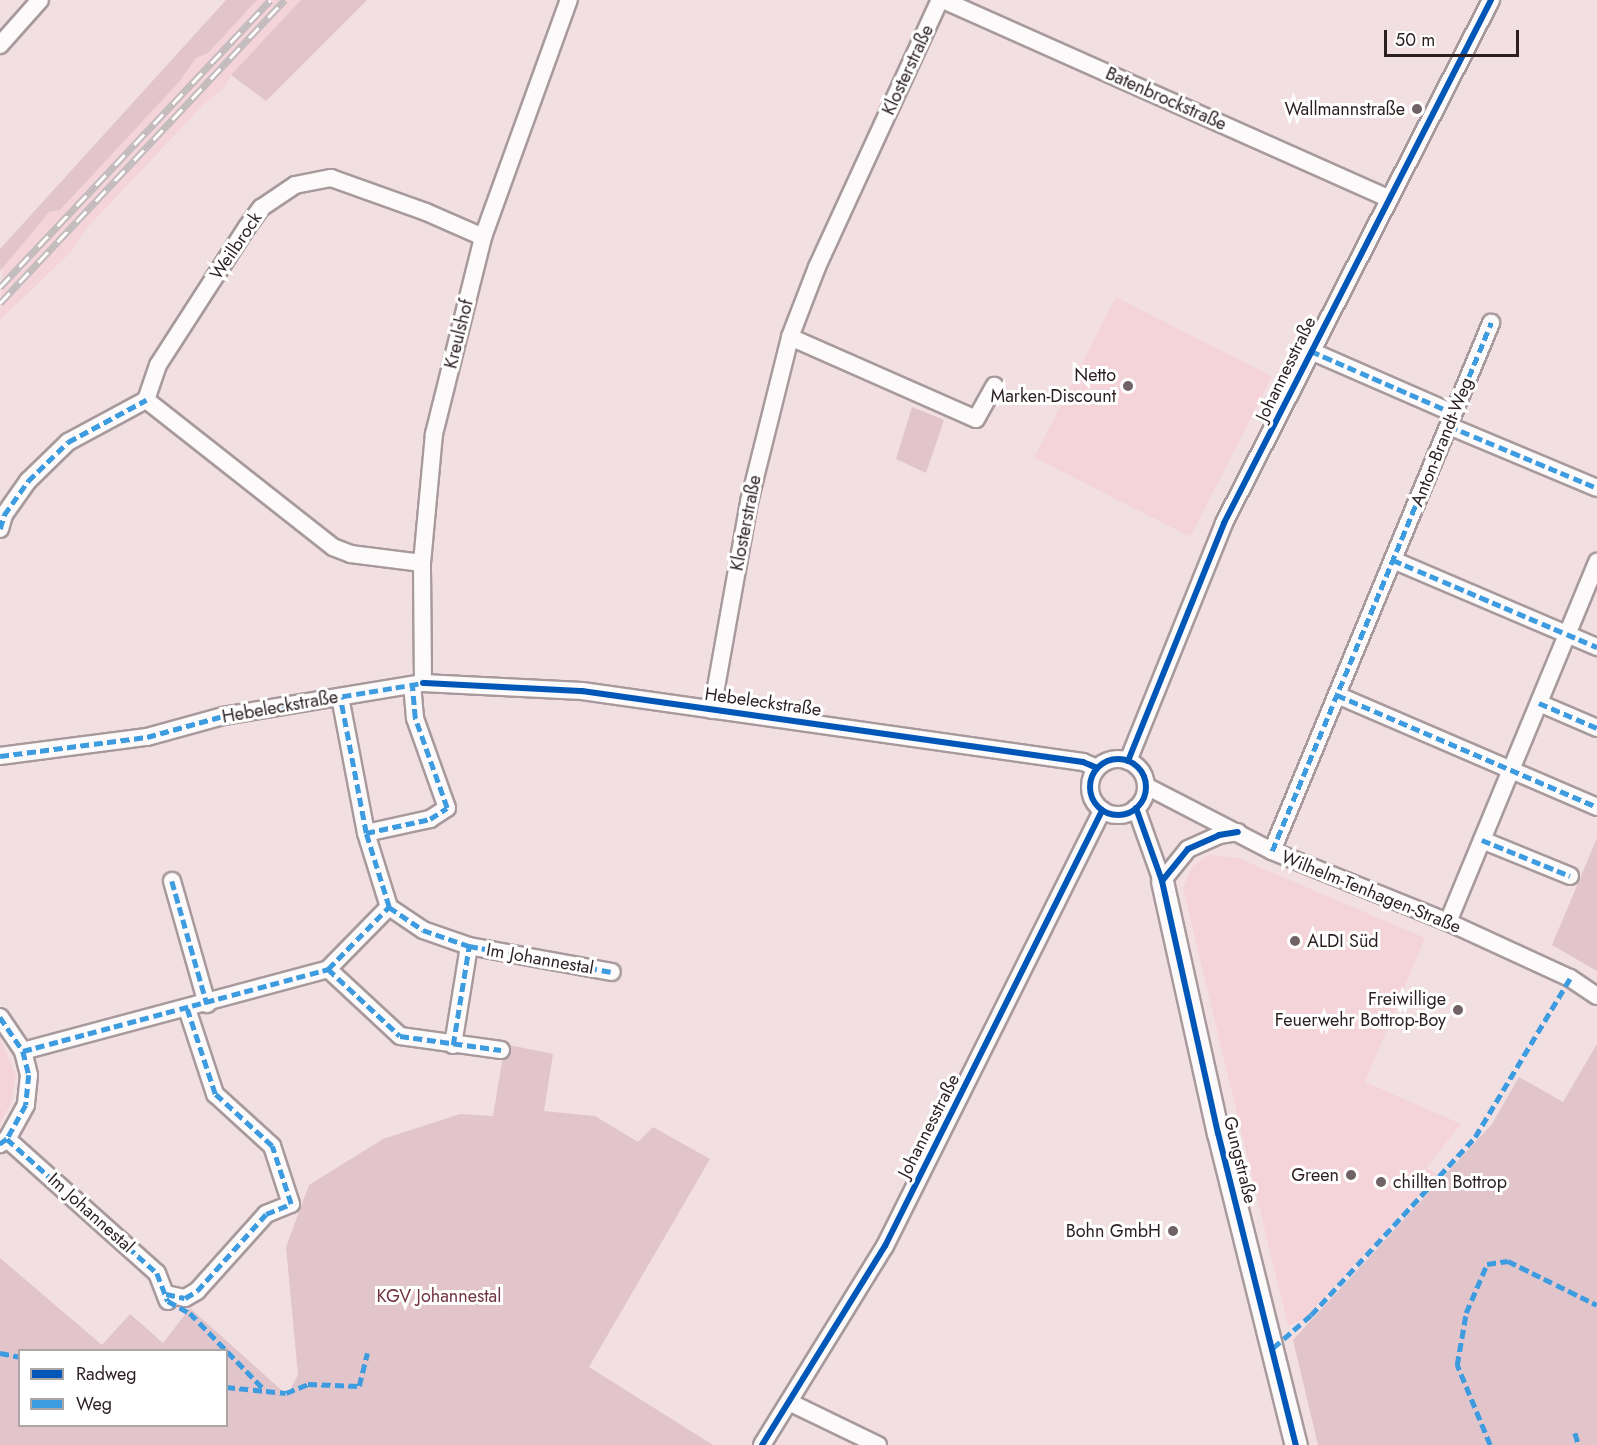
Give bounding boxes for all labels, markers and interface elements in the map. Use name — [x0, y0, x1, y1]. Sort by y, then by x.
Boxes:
scale bar — [1387, 18, 1522, 56]
street label: Klosterstraße — [878, 21, 938, 119]
text: 50 m — [1395, 27, 1435, 53]
street label: Batenbrockstraße — [1102, 63, 1230, 135]
place label: Wallmannstraße — [1285, 98, 1405, 120]
marker: Wallmannstraße — [1410, 102, 1424, 116]
street label: Weilbrock — [206, 208, 266, 284]
street label: Kreulshof — [440, 297, 478, 371]
street label: Johannesstraße — [1251, 313, 1321, 425]
place label: Netto Marken-Discount — [991, 365, 1116, 407]
street label: Anton-Brandt-Weg — [1406, 374, 1478, 510]
marker: Netto Marken-Discount — [1121, 379, 1135, 393]
street label: Klosterstraße — [726, 473, 766, 573]
street label: Hebeleckstraße — [703, 683, 823, 721]
street label: Hebeleckstraße — [220, 686, 340, 728]
street label: Wilhelm-Tenhagen-Straße — [1278, 846, 1464, 938]
place label: ALDI Süd — [1307, 930, 1379, 952]
marker: ALDI Süd — [1288, 934, 1302, 948]
street label: Im Johannestal — [485, 939, 595, 979]
place label: Freiwillige Feuerwehr Bottrop-Boy — [1275, 989, 1446, 1032]
marker: Freiwillige Feuerwehr Bottrop-Boy — [1451, 1003, 1465, 1017]
street label: Johannesstraße — [894, 1071, 964, 1181]
street label: Gungstraße — [1219, 1114, 1261, 1206]
place label: Green — [1291, 1164, 1339, 1186]
marker: Green — [1344, 1168, 1358, 1182]
street label: Im Johannestal — [43, 1169, 139, 1257]
place label: chillten Bottrop — [1393, 1171, 1507, 1193]
marker: chillten Bottrop — [1374, 1175, 1388, 1189]
place label: Bohn GmbH — [1066, 1220, 1161, 1242]
marker: Bohn GmbH — [1166, 1224, 1180, 1238]
park label: KGV Johannestal — [377, 1285, 501, 1307]
legend — [18, 1349, 228, 1427]
text: Radweg — [76, 1361, 137, 1387]
text: Weg — [76, 1391, 112, 1417]

